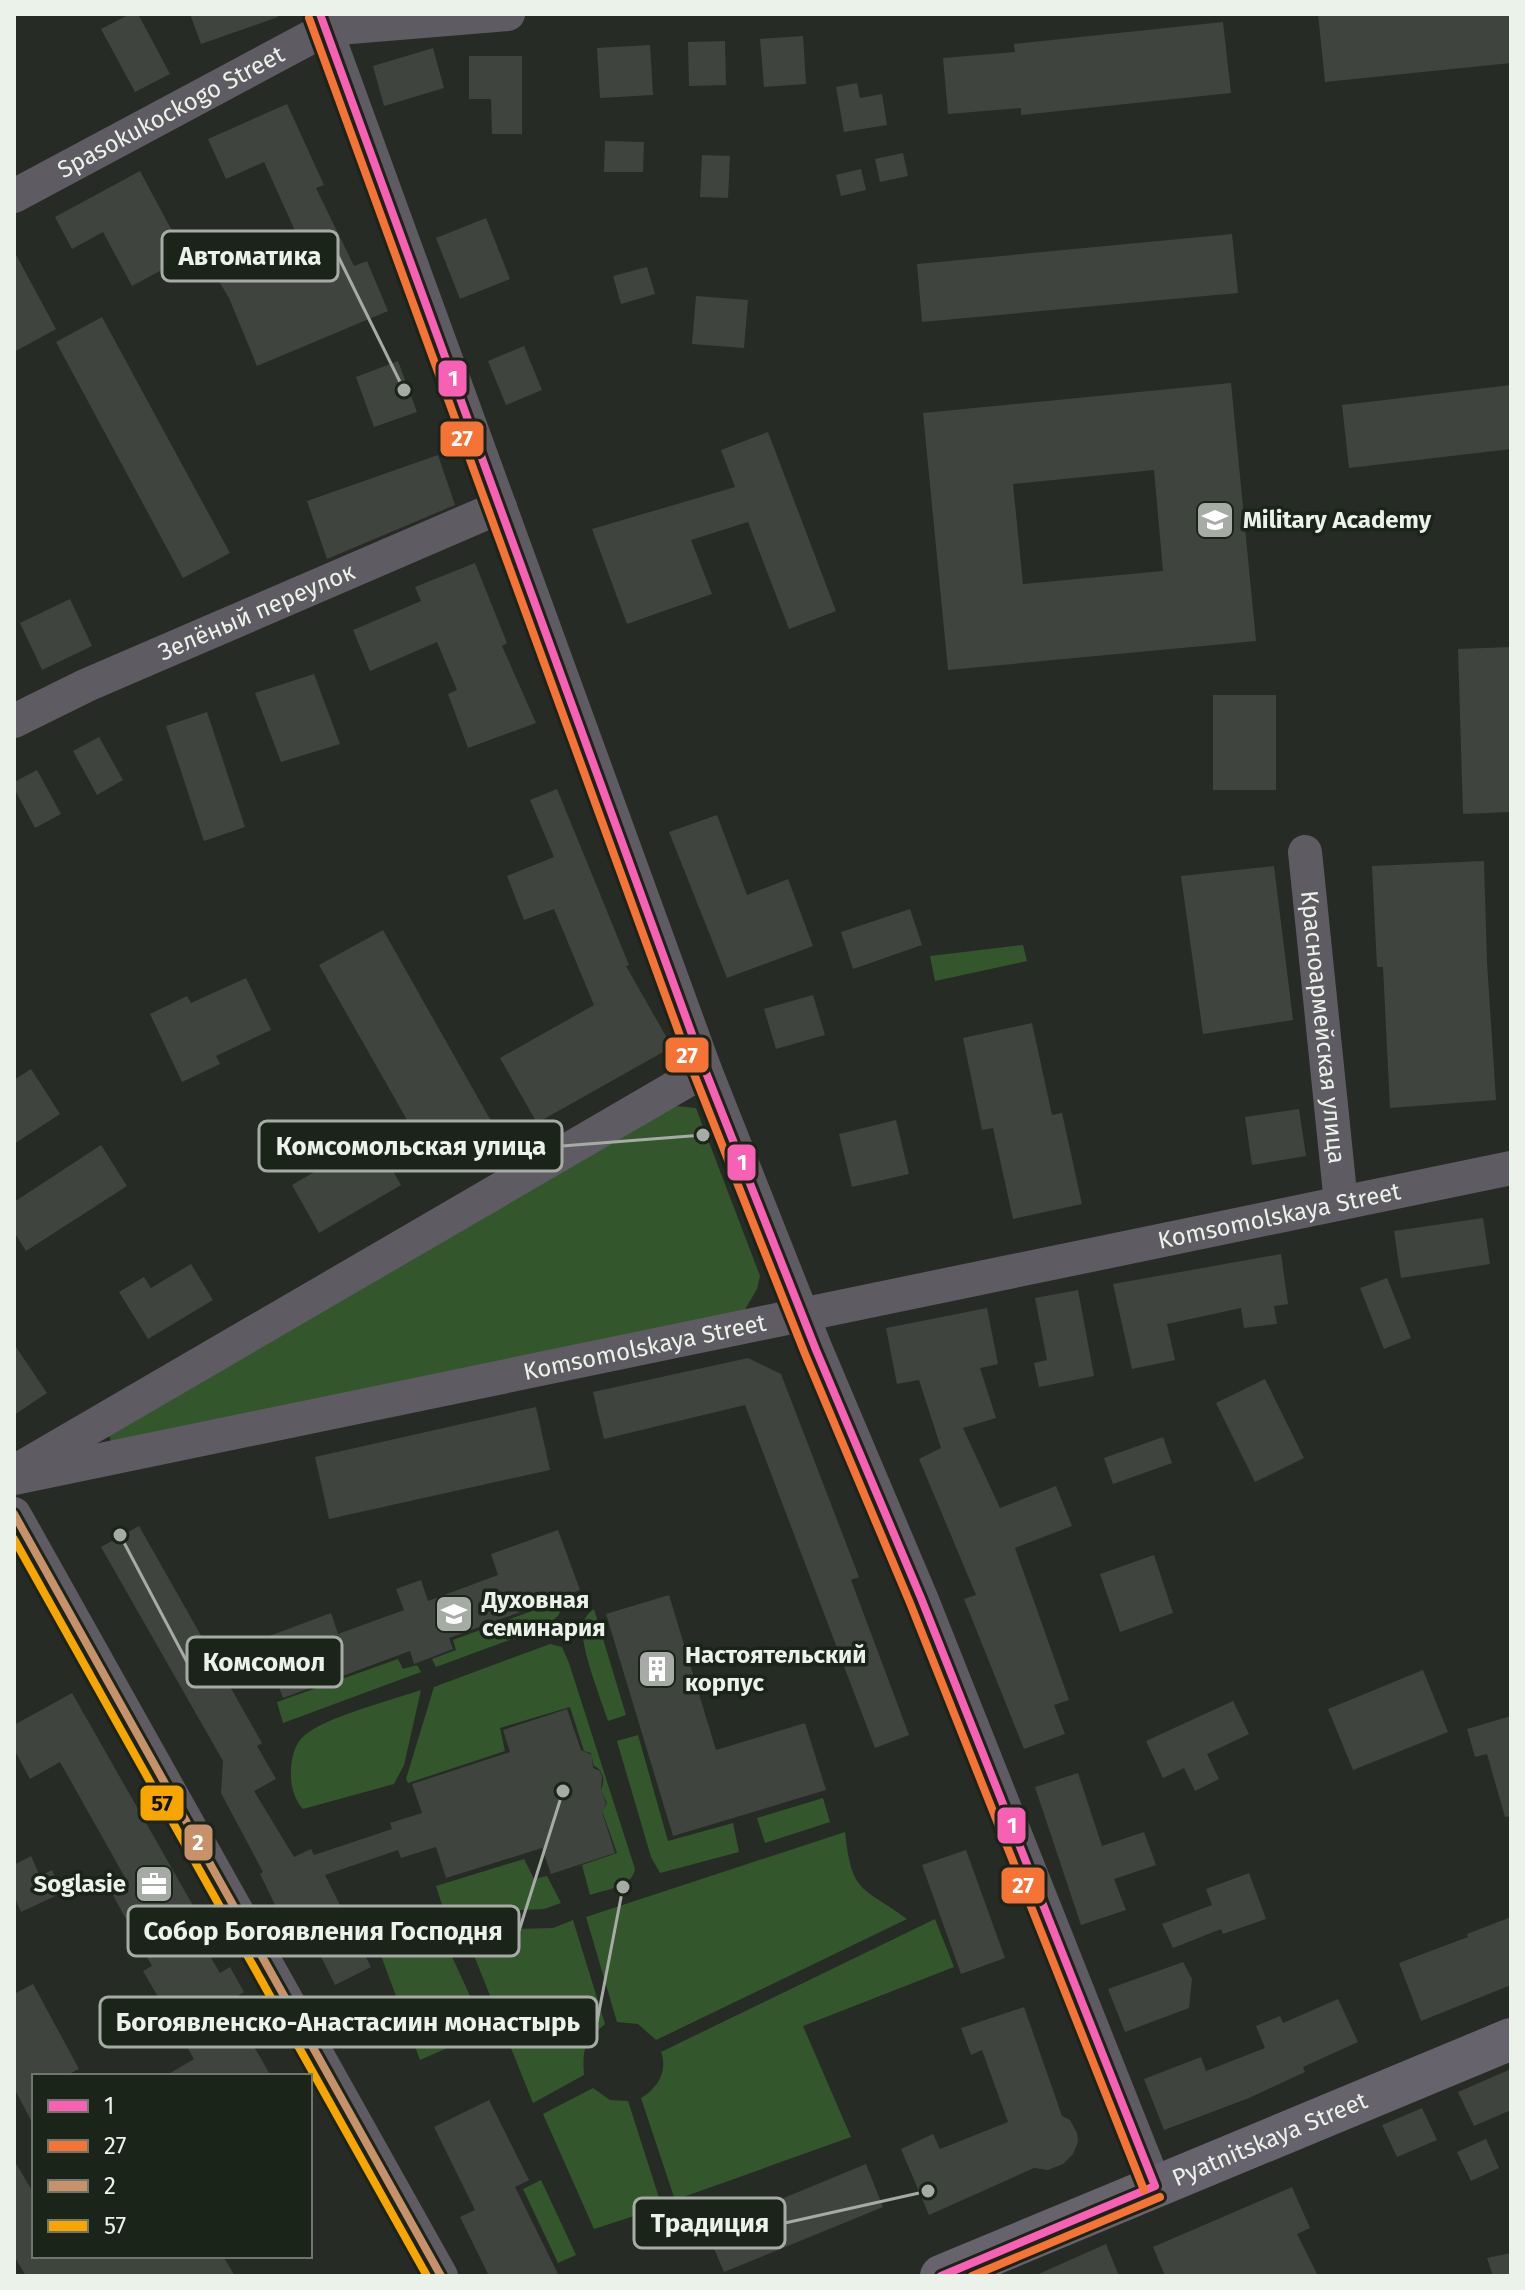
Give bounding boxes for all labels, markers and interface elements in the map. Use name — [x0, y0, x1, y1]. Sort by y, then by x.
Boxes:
street label: Spasokukoсkogo Street — [53, 40, 289, 184]
callout: Автоматика — [162, 231, 338, 281]
text: Автоматика — [177, 241, 322, 272]
line badge: 1 — [437, 359, 468, 398]
text: 1 — [448, 365, 458, 392]
line badge: 27 — [439, 420, 485, 458]
text: 27 — [451, 425, 473, 452]
school or university icon: Military Academy — [1194, 499, 1236, 541]
place label: Military Academy — [1243, 506, 1432, 534]
street label: Зелёный переулок — [154, 557, 360, 667]
street label: Красноармейская улица — [1295, 889, 1351, 1165]
line badge: 27 — [664, 1036, 710, 1074]
text: 27 — [676, 1042, 698, 1069]
callout: Комсомольская улица — [259, 1121, 562, 1171]
text: Комсомольская улица — [276, 1131, 546, 1162]
line badge: 1 — [726, 1143, 757, 1182]
text: 1 — [737, 1149, 747, 1176]
street label: Komsomolskaya Street — [1155, 1177, 1403, 1255]
street label: Komsomolskaya Street — [521, 1309, 769, 1386]
place label: Духовная семинария — [481, 1586, 606, 1642]
school or university icon: Духовная семинария — [433, 1593, 475, 1635]
callout: Комсомол — [187, 1637, 342, 1687]
place label: Настоятельский корпус — [685, 1641, 866, 1697]
text: Комсомол — [203, 1647, 325, 1678]
building icon: Настоятельский корпус — [636, 1648, 678, 1690]
line badge: 57 — [139, 1784, 185, 1822]
text: 57 — [151, 1790, 173, 1817]
line badge: 1 — [996, 1806, 1027, 1845]
text: 1 — [1007, 1812, 1017, 1839]
line badge: 2 — [183, 1823, 214, 1862]
text: 2 — [192, 1829, 204, 1856]
office icon: Soglasie — [133, 1863, 175, 1905]
line badge: 27 — [1000, 1866, 1046, 1905]
place label: Soglasie — [34, 1870, 126, 1898]
text: 27 — [1012, 1872, 1034, 1899]
callout: Собор Богоявления Господня — [128, 1906, 519, 1956]
text: Собор Богоявления Господня — [143, 1916, 503, 1947]
callout: Богоявленско-Анастасиин монастырь — [100, 1997, 597, 2047]
text: Богоявленско-Анастасиин монастырь — [116, 2007, 581, 2038]
legend — [32, 2074, 312, 2258]
street label: Pyatnitskaya Street — [1168, 2086, 1372, 2192]
text: 1 — [104, 2092, 114, 2120]
text: 27 — [104, 2132, 126, 2160]
text: 2 — [104, 2172, 116, 2200]
callout: Традиция — [634, 2198, 785, 2248]
text: Традиция — [651, 2208, 769, 2239]
text: 57 — [104, 2212, 126, 2240]

